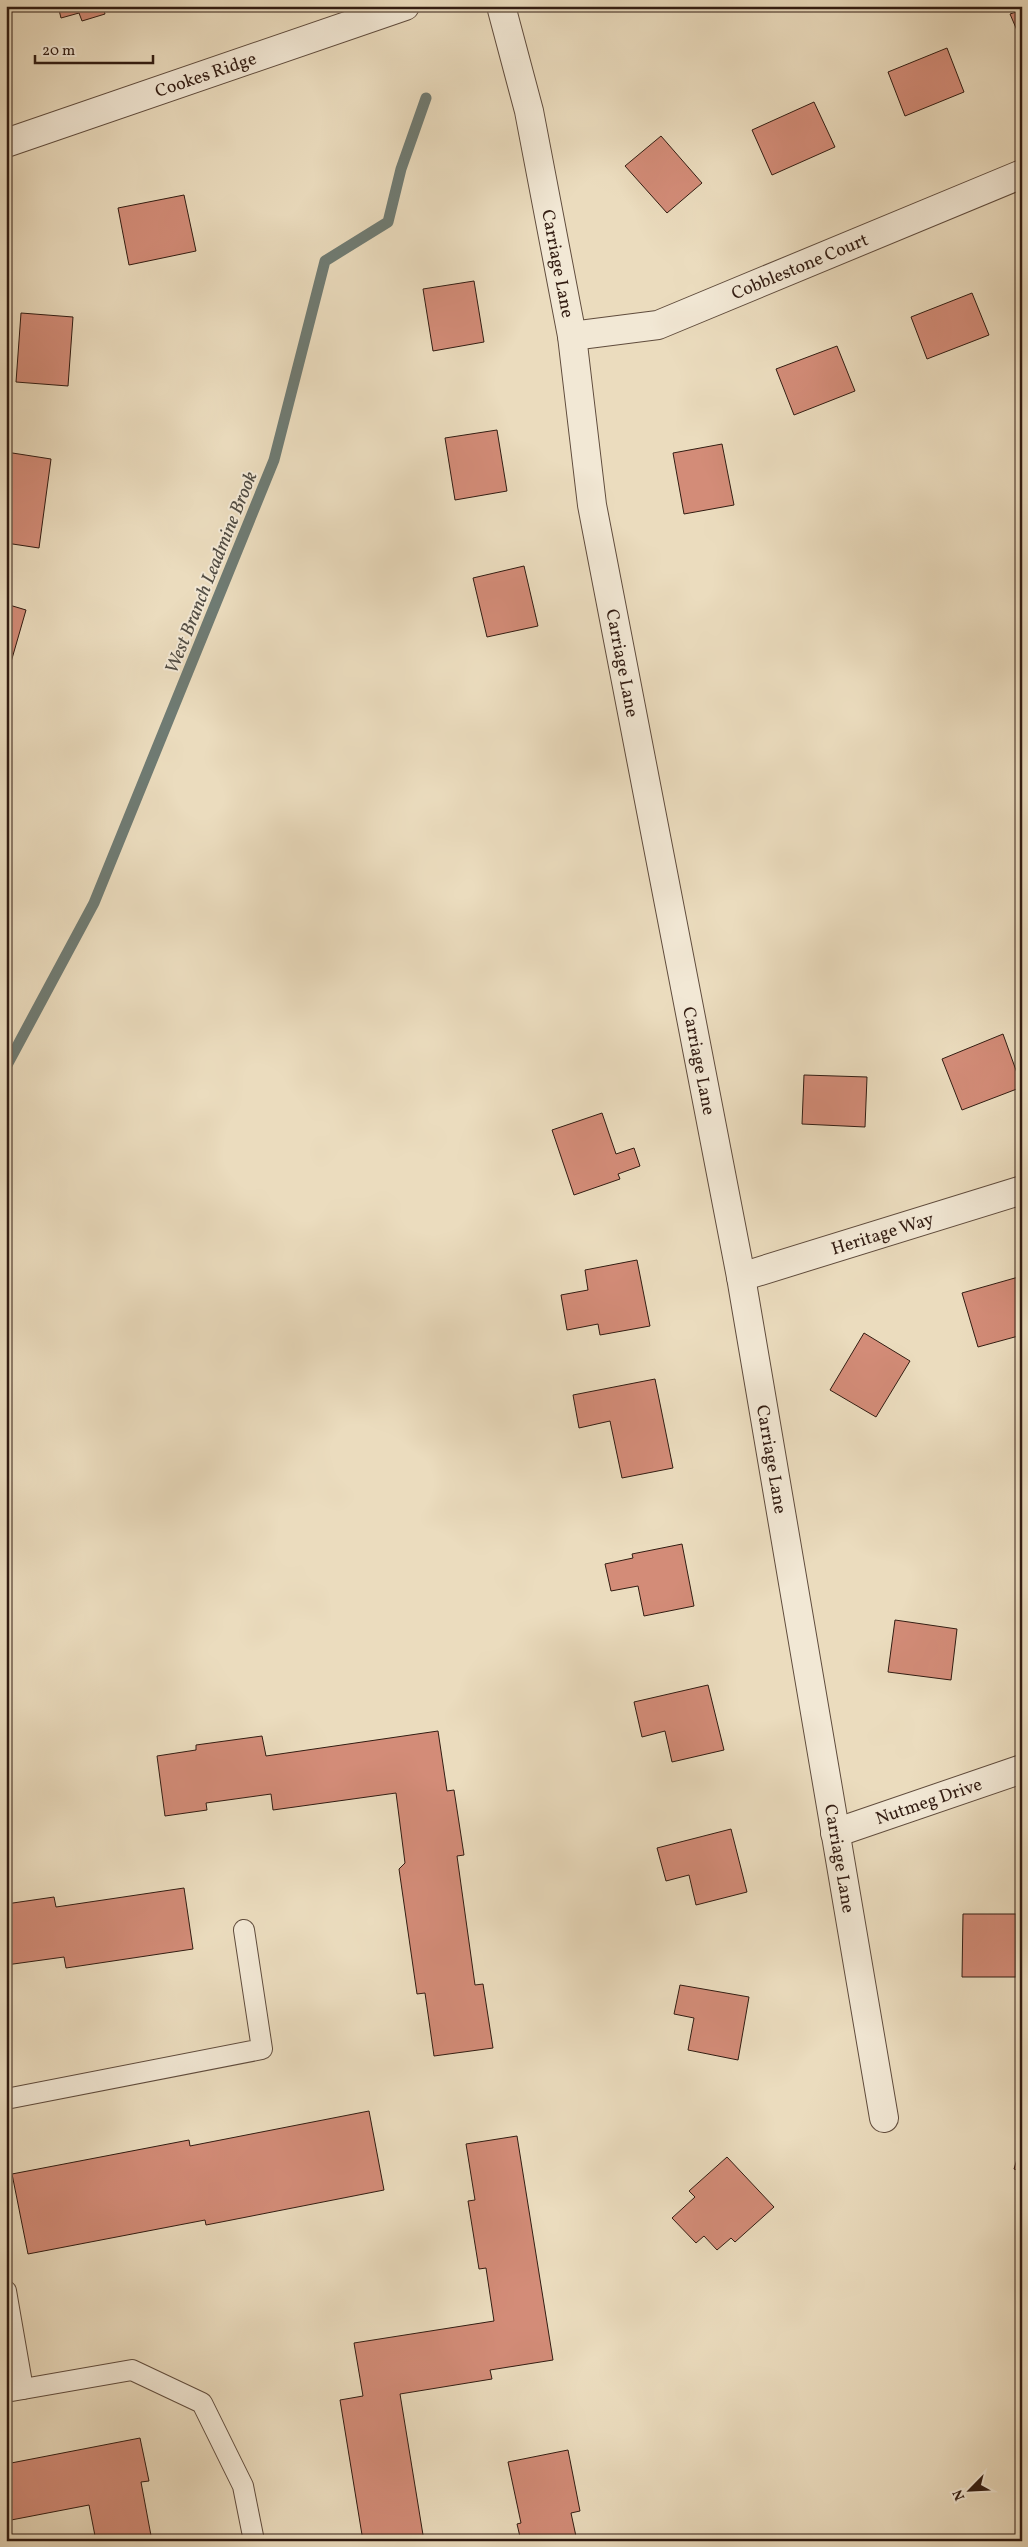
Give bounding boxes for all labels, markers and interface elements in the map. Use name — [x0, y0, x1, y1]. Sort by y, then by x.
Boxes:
scale bar — [35, 32, 152, 64]
text: 20 m — [42, 41, 75, 62]
street label: Cookes Ridge — [152, 47, 260, 105]
street label: Carriage Lane — [534, 208, 579, 320]
street label: Cobblestone Court — [728, 228, 872, 307]
water label: West Branch Leadmine Brook — [159, 468, 264, 678]
street label: Carriage Lane — [598, 607, 644, 720]
street label: Carriage Lane — [675, 1005, 720, 1117]
street label: Heritage Way — [828, 1207, 937, 1262]
street label: Carriage Lane — [749, 1403, 792, 1516]
street label: Nutmeg Drive — [873, 1773, 986, 1832]
street label: Carriage Lane — [817, 1802, 860, 1915]
north arrow — [946, 2464, 996, 2514]
text: N — [949, 2486, 970, 2503]

